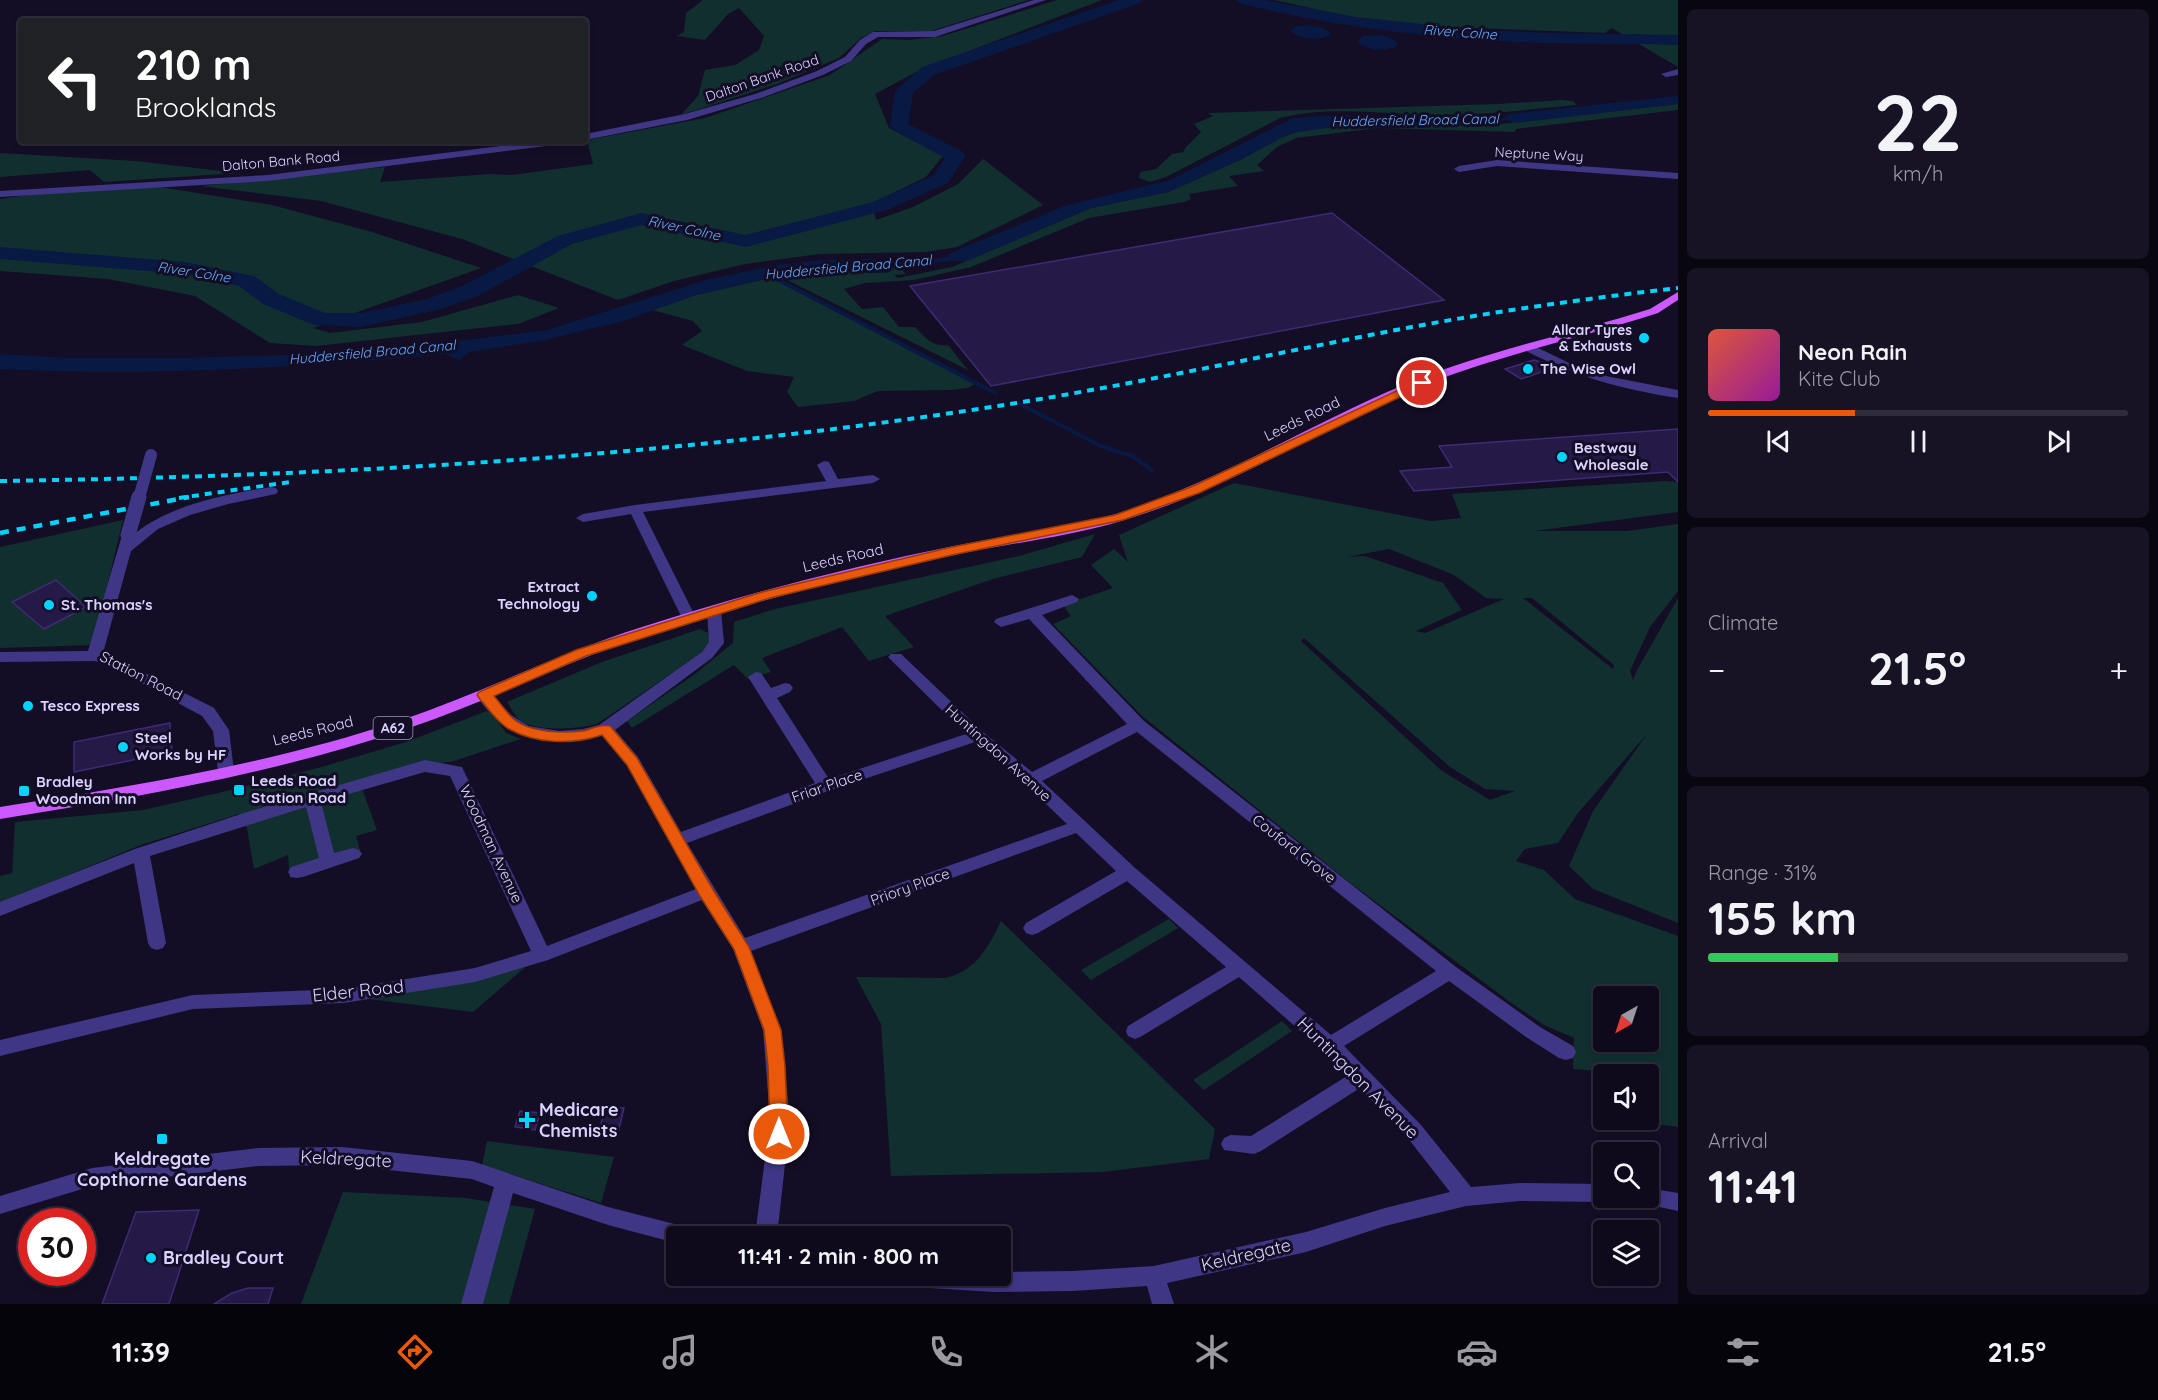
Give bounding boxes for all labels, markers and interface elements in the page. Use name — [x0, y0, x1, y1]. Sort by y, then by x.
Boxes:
water label: River Colne — [1423, 20, 1498, 44]
text: 210 m — [135, 38, 252, 91]
icon: left — [36, 42, 114, 120]
street label: Dalton Bank Road — [703, 50, 821, 106]
text: 22 — [1874, 73, 1962, 171]
text: Brooklands — [135, 90, 277, 124]
water label: Huddersfield Broad Canal — [1331, 110, 1500, 130]
street label: Neptune Way — [1494, 143, 1584, 165]
street label: Dalton Bank Road — [221, 147, 341, 175]
text: km/h — [1893, 161, 1943, 186]
water label: River Colne — [646, 212, 723, 245]
water label: Huddersfield Broad Canal — [764, 251, 934, 283]
water label: River Colne — [156, 257, 233, 287]
place label: Allcar Tyres & Exhausts — [1552, 321, 1632, 355]
marker: Allcar Tyres & Exhausts — [1637, 331, 1651, 345]
water label: Huddersfield Broad Canal — [288, 336, 458, 368]
text: Neon Rain — [1798, 338, 1907, 366]
pin — [1396, 357, 1447, 408]
place label: The Wise Owl — [1540, 359, 1636, 378]
marker: The Wise Owl — [1521, 362, 1535, 376]
icon: arrive — [1405, 366, 1438, 399]
text: Kite Club — [1798, 366, 1880, 391]
street label: Leeds Road — [1261, 392, 1343, 445]
icon: previous — [1762, 425, 1795, 458]
icon: pause — [1902, 425, 1935, 458]
icon: next — [2042, 425, 2075, 458]
place label: Bestway Wholesale — [1574, 438, 1649, 474]
marker: Bestway Wholesale — [1555, 450, 1569, 464]
street label: Leeds Road — [801, 539, 885, 576]
place label: Extract Technology — [497, 577, 580, 613]
marker: Extract Technology — [585, 589, 599, 603]
place label: St. Thomas's — [61, 595, 152, 614]
marker: St. Thomas's — [42, 598, 56, 612]
text: Climate — [1708, 610, 1778, 635]
text: 21.5° — [1868, 640, 1966, 696]
street label: Station Road — [97, 647, 186, 704]
text: − — [1708, 649, 1725, 690]
text: + — [2109, 649, 2128, 690]
place label: Tesco Express — [40, 696, 140, 715]
marker: Tesco Express — [21, 699, 35, 713]
street label: Huntingdon Avenue — [941, 700, 1055, 805]
street label: Leeds Road — [271, 711, 355, 750]
road number: A62 — [374, 717, 412, 739]
place label: Steel Works by HF — [135, 728, 226, 764]
marker: Steel Works by HF — [116, 740, 130, 754]
street label: Friar Place — [789, 764, 865, 807]
place label: Leeds Road Station Road — [251, 771, 346, 807]
place label: Bradley Woodman Inn — [36, 772, 136, 808]
street label: Woodman Avenue — [456, 782, 527, 906]
marker: Leeds Road Station Road — [232, 783, 246, 797]
marker: Bradley Woodman Inn — [17, 784, 31, 798]
street label: Couford Grove — [1249, 810, 1340, 887]
text: Range · 31% — [1708, 860, 1817, 885]
street label: Priory Place — [868, 863, 952, 910]
text: 155 km — [1708, 890, 1857, 946]
street label: Elder Road — [311, 974, 405, 1007]
north arrow — [1593, 986, 1659, 1052]
map controls — [1593, 986, 1659, 1286]
street label: Huntingdon Avenue — [1292, 1012, 1424, 1144]
button: sound — [1593, 1064, 1659, 1130]
place label: Medicare Chemists — [539, 1098, 619, 1142]
position arrow — [747, 1102, 811, 1166]
marker: Medicare Chemists — [520, 1113, 534, 1127]
text: Arrival — [1708, 1128, 1768, 1153]
marker: Keldregate Copthorne Gardens — [155, 1132, 169, 1146]
button: search — [1593, 1142, 1659, 1208]
street label: Keldregate — [300, 1145, 392, 1172]
place label: Keldregate Copthorne Gardens — [77, 1147, 247, 1191]
text: 11:41 — [1708, 1158, 1798, 1214]
speed limit sign: 30 — [18, 1208, 96, 1286]
button: layers — [1593, 1220, 1659, 1286]
street label: Keldregate — [1199, 1233, 1293, 1276]
text: 11:41 · 2 min · 800 m — [738, 1242, 939, 1270]
place label: Bradley Court — [163, 1246, 284, 1269]
marker: Bradley Court — [144, 1251, 158, 1265]
icon: directions — [394, 1331, 436, 1373]
icon: music — [659, 1331, 701, 1373]
icon: phone — [925, 1331, 967, 1373]
icon: climate — [1191, 1331, 1233, 1373]
icon: car — [1456, 1331, 1498, 1373]
icon: filters — [1722, 1331, 1764, 1373]
text: 11:39 — [112, 1335, 170, 1369]
text: 21.5° — [1987, 1335, 2046, 1369]

